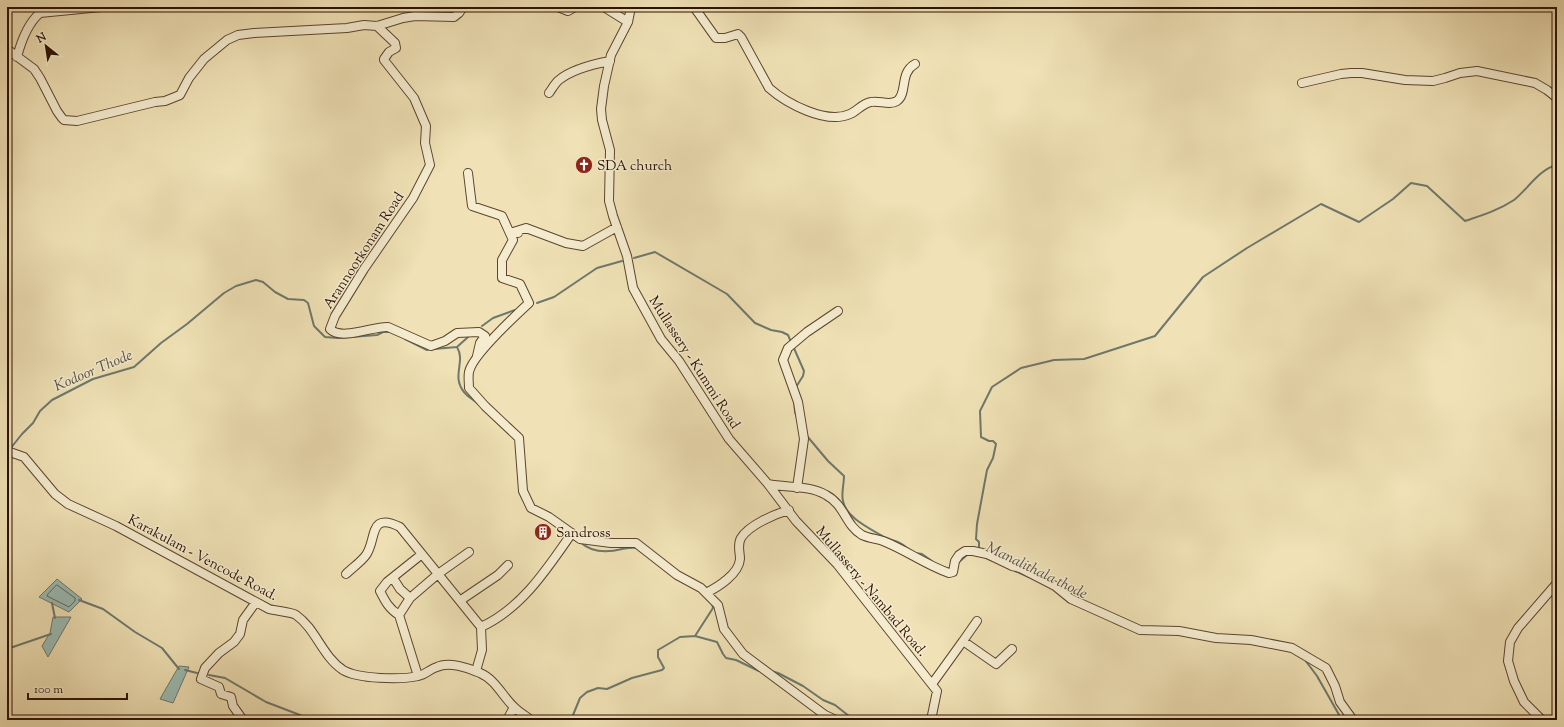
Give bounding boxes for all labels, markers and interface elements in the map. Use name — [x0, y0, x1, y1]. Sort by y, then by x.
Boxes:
north arrow — [26, 26, 66, 66]
text: N — [33, 29, 49, 48]
church icon: SDA church — [574, 155, 594, 175]
place label: SDA church — [597, 157, 672, 177]
street label: Arannoorkonam Road — [319, 189, 410, 313]
street label: Mullassery - Kummi Road — [643, 293, 744, 434]
water label: Kodoor Thode — [51, 345, 136, 397]
street label: Karakulam - Vencode Road. — [124, 511, 281, 607]
building icon: Sandross — [533, 522, 553, 542]
street label: Mullassery - Nambad Road. — [810, 523, 931, 662]
place label: Sandross — [556, 524, 611, 544]
water label: Manalithala thode — [982, 538, 1091, 605]
scale bar — [28, 675, 127, 701]
text: 100 m — [34, 681, 63, 699]

